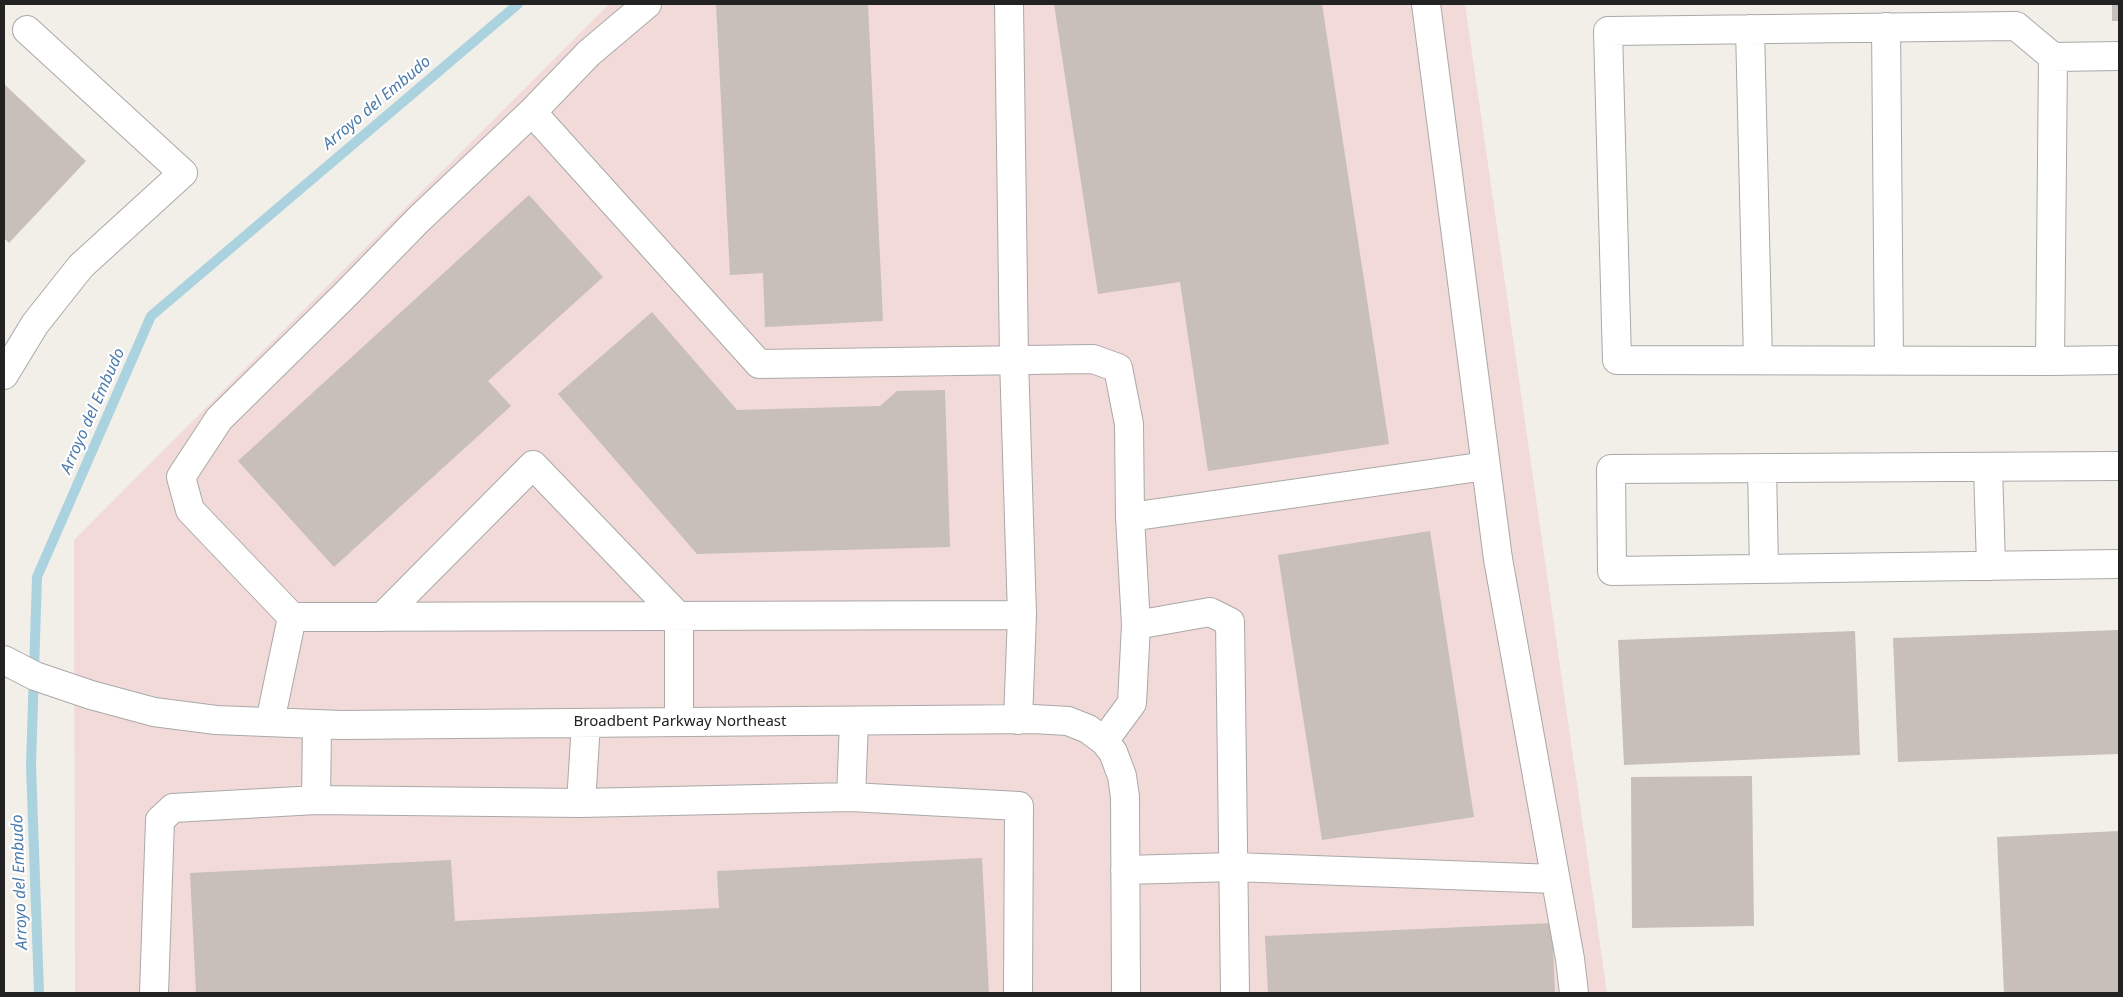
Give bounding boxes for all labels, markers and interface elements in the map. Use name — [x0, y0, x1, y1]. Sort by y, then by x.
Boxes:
water label: Arroyo del Embudo — [319, 52, 435, 154]
water label: Arroyo del Embudo — [57, 345, 129, 477]
street label: Broadbent Parkway Northeast — [574, 713, 786, 731]
water label: Arroyo del Embudo — [8, 814, 32, 950]

